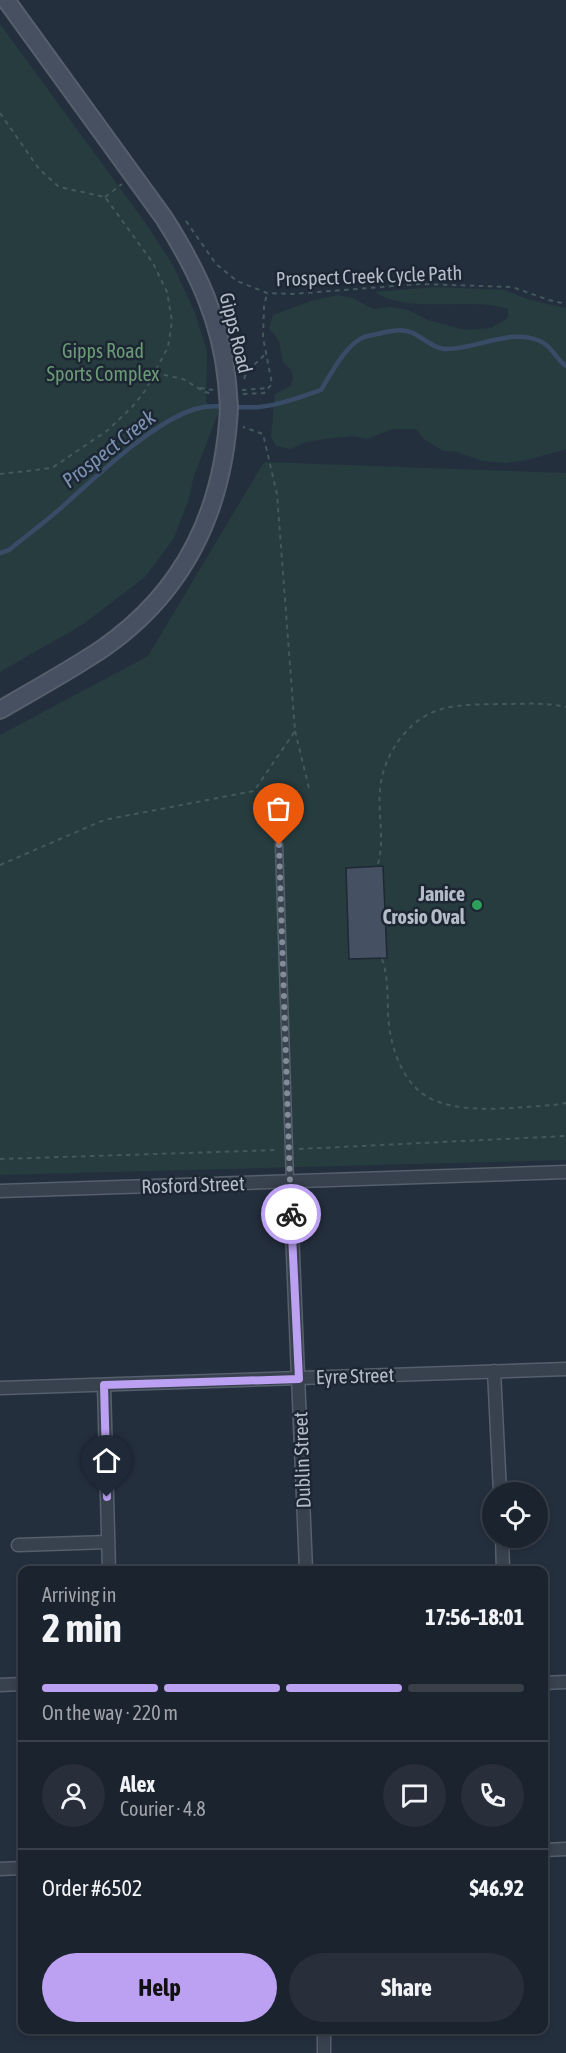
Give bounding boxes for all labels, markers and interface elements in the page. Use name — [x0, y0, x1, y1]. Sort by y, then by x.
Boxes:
street label: Prospect Creek Cycle Path — [275, 261, 463, 290]
street label: Gipps Road — [215, 290, 258, 376]
park label: Gipps Road Sports Complex — [47, 339, 159, 385]
water label: Prospect Creek — [57, 404, 160, 492]
pin — [253, 783, 304, 845]
icon: bag — [262, 792, 295, 825]
place label: Janice Crosio Oval — [383, 882, 466, 928]
marker: Janice Crosio Oval — [470, 898, 484, 912]
street label: Rosford Street — [141, 1171, 245, 1198]
courier — [261, 1184, 321, 1244]
icon: bike — [275, 1198, 308, 1231]
street label: Eyre Street — [315, 1363, 395, 1388]
street label: Dublin Street — [288, 1411, 315, 1509]
pin — [81, 1435, 132, 1497]
icon: home — [90, 1444, 123, 1477]
map controls — [482, 1482, 548, 1548]
button: locate — [482, 1482, 548, 1548]
text: Arriving in — [42, 1583, 116, 1606]
text: 17:56–18:01 — [425, 1604, 524, 1630]
text: 2 min — [42, 1606, 122, 1650]
text: On the way · 220 m — [42, 1701, 178, 1724]
button: person — [42, 1764, 105, 1827]
button: chat — [383, 1764, 446, 1827]
button: phone — [461, 1764, 524, 1827]
text: Alex — [120, 1771, 155, 1797]
text: Courier · 4.8 — [120, 1797, 206, 1820]
text: Order #6502 — [42, 1875, 142, 1901]
text: $46.92 — [469, 1875, 524, 1901]
button: Help — [42, 1953, 277, 2022]
button: Share — [289, 1953, 524, 2022]

